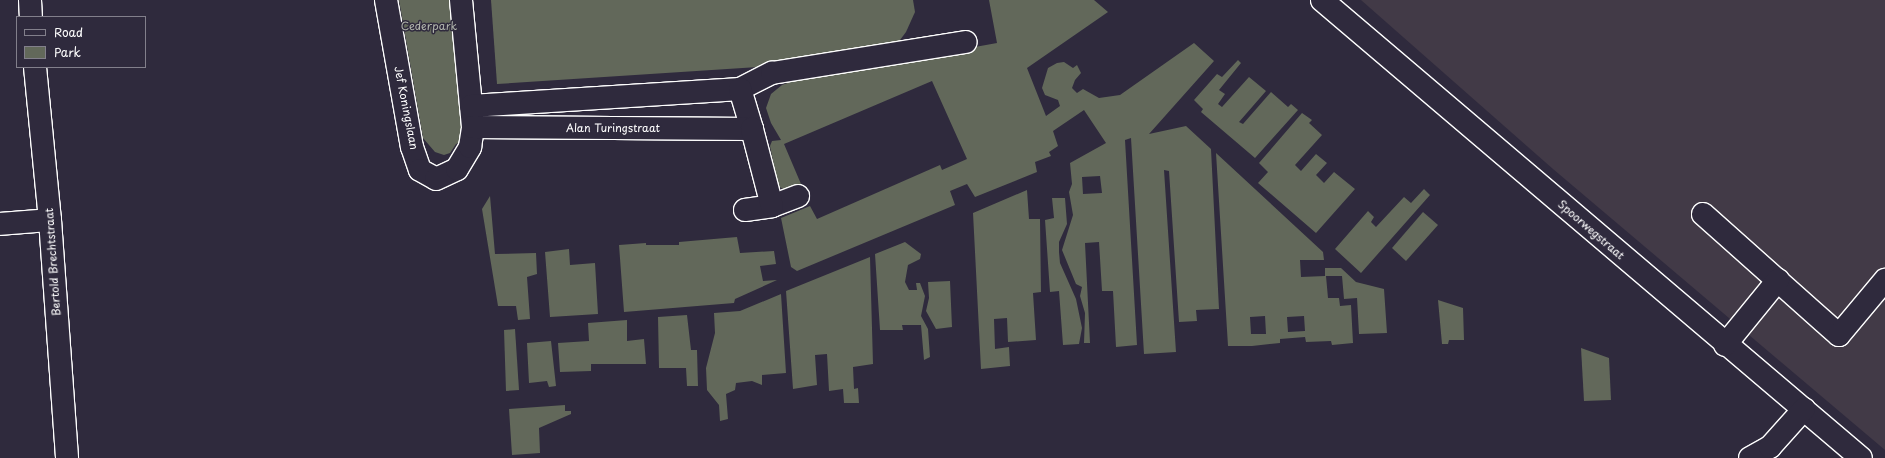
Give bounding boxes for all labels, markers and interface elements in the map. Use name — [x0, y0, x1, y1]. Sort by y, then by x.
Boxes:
legend — [16, 16, 146, 68]
park label: Cederpark — [401, 19, 457, 33]
text: Road — [54, 23, 83, 41]
text: Park — [54, 43, 81, 61]
street label: Jef Koningslaan — [391, 65, 421, 151]
street label: Alan Turingstraat — [566, 121, 660, 135]
street label: Spoorwegstraat — [1555, 198, 1627, 262]
street label: Bertold Brechtstraat — [43, 207, 63, 317]

